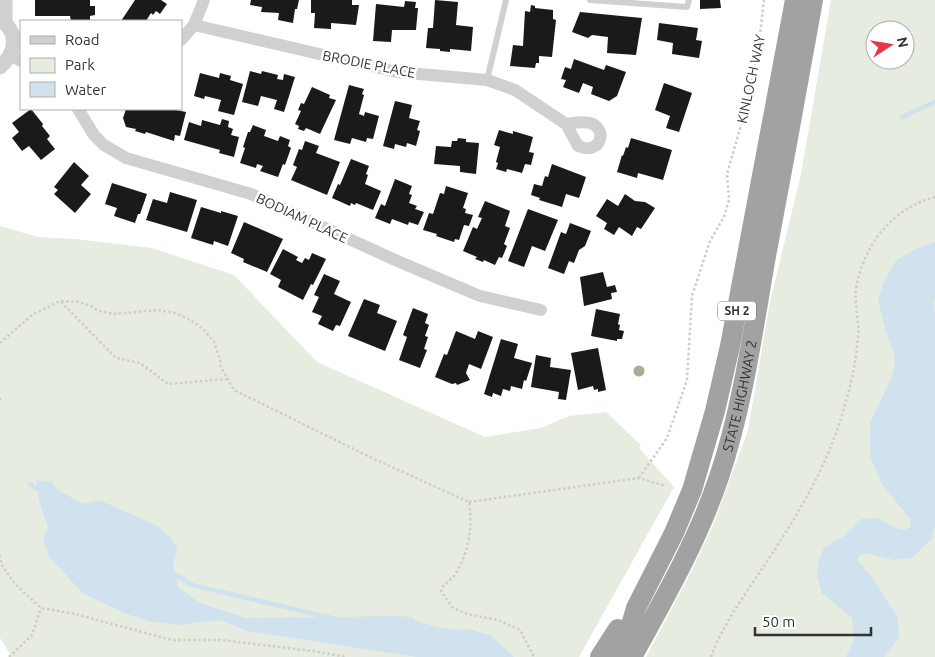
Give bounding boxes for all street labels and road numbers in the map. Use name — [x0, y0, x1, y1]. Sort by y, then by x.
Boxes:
street label: KINLOCH WAY — [734, 33, 768, 125]
street label: BRODIE PLACE — [321, 47, 417, 81]
street label: BODIAM PLACE — [254, 190, 350, 246]
road number: SH 2 — [718, 302, 756, 321]
street label: STATE HIGHWAY 2 — [719, 339, 760, 454]

